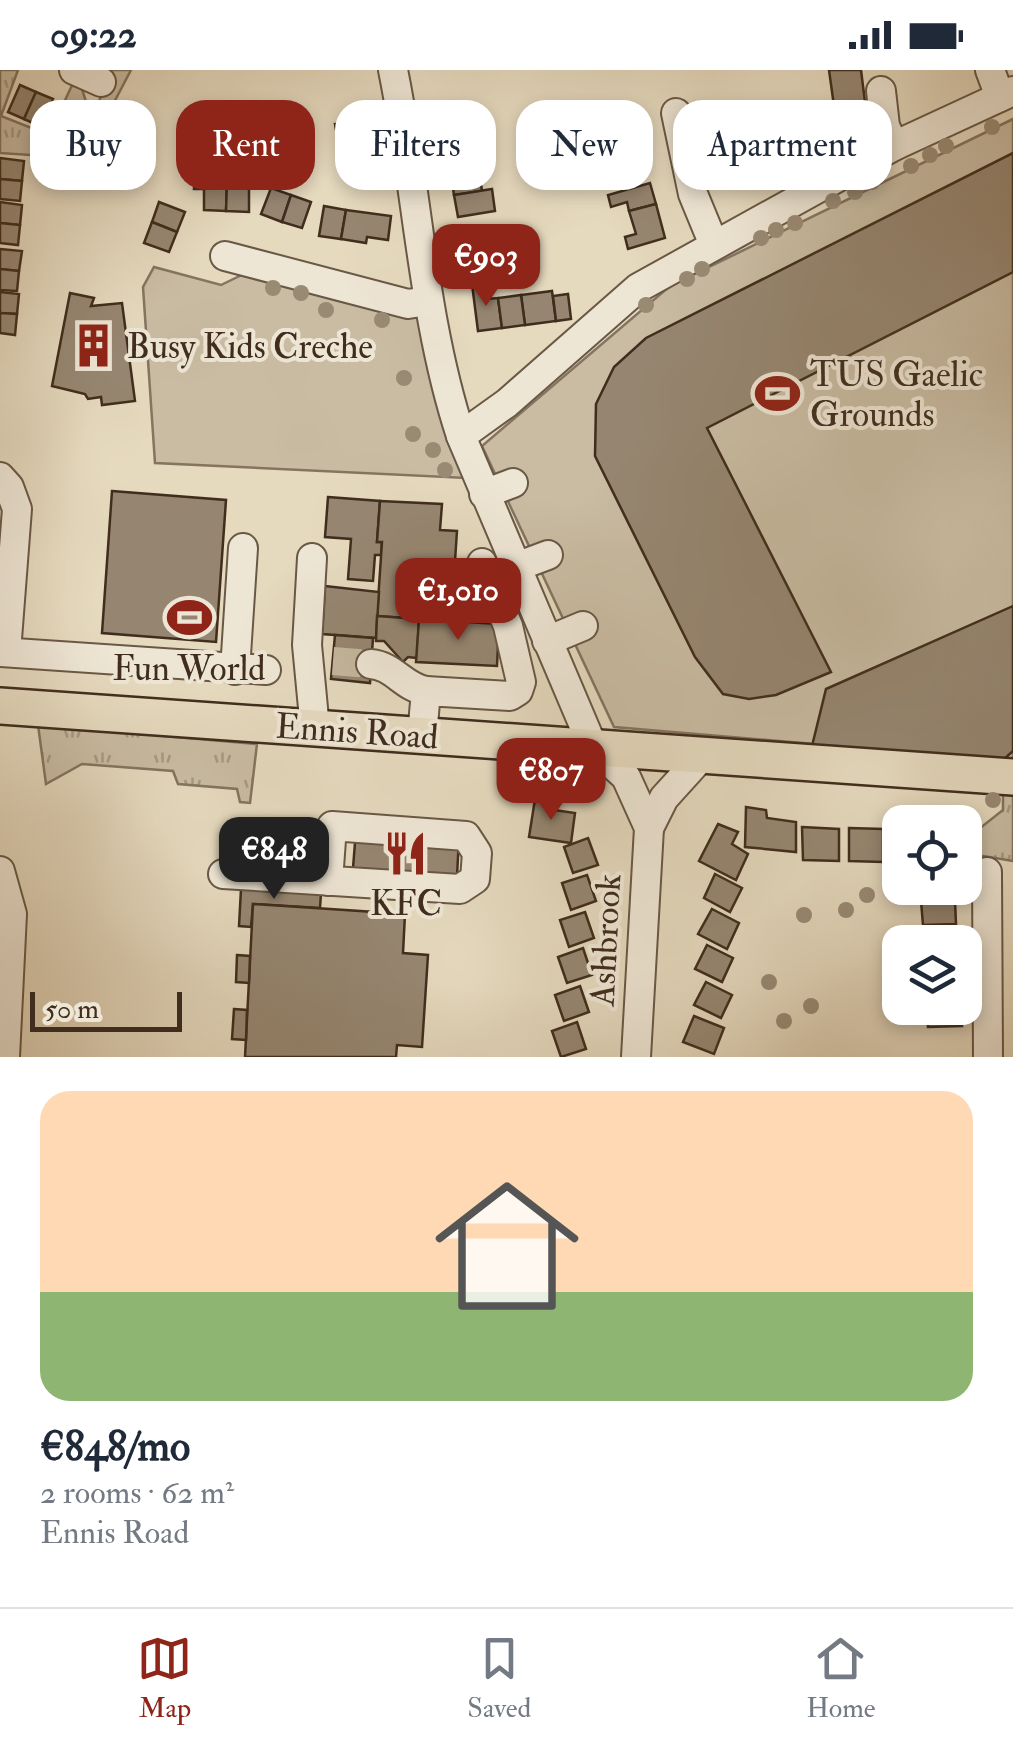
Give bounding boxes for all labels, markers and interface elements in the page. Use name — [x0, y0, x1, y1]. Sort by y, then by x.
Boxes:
text: 09:22 — [50, 11, 137, 59]
chip: Buy — [30, 100, 156, 190]
chip: Rent — [176, 100, 315, 190]
chip: Filters — [335, 100, 496, 190]
chip: New — [516, 100, 653, 190]
chip: Apartment — [673, 100, 892, 190]
pin: €903 — [427, 224, 545, 309]
text: €903 — [454, 236, 518, 276]
building icon: Busy Kids Creche — [70, 322, 118, 370]
place label: Busy Kids Creche — [127, 325, 373, 369]
place label: TUS Gaelic Grounds — [810, 353, 983, 437]
sports icon: TUS Gaelic Grounds — [753, 370, 801, 418]
pin: €1,010 — [377, 558, 539, 643]
text: €1,010 — [417, 570, 499, 610]
sports icon: Fun World — [165, 594, 213, 642]
place label: Fun World — [113, 647, 265, 691]
street label: Ennis Road — [274, 704, 440, 760]
pin: €807 — [492, 738, 610, 823]
text: €807 — [519, 750, 583, 790]
map controls — [882, 805, 982, 1025]
button: locate — [882, 805, 982, 905]
pin: €848 — [215, 817, 333, 902]
text: €848 — [241, 829, 307, 869]
restaurant icon: KFC — [382, 829, 430, 877]
street label: Ashbrook — [581, 872, 631, 1008]
place label: KFC — [370, 882, 442, 926]
button: layers — [882, 925, 982, 1025]
scale bar — [30, 987, 182, 1031]
text: 50 m — [45, 992, 99, 1027]
icon: home — [417, 1156, 597, 1336]
text: €848/mo — [40, 1421, 190, 1473]
text: 2 rooms · 62 m² — [40, 1473, 234, 1513]
text: Ennis Road — [40, 1513, 189, 1553]
tab: Map — [137, 1631, 192, 1726]
tab: Saved — [467, 1631, 531, 1726]
tab: Home — [806, 1631, 876, 1726]

